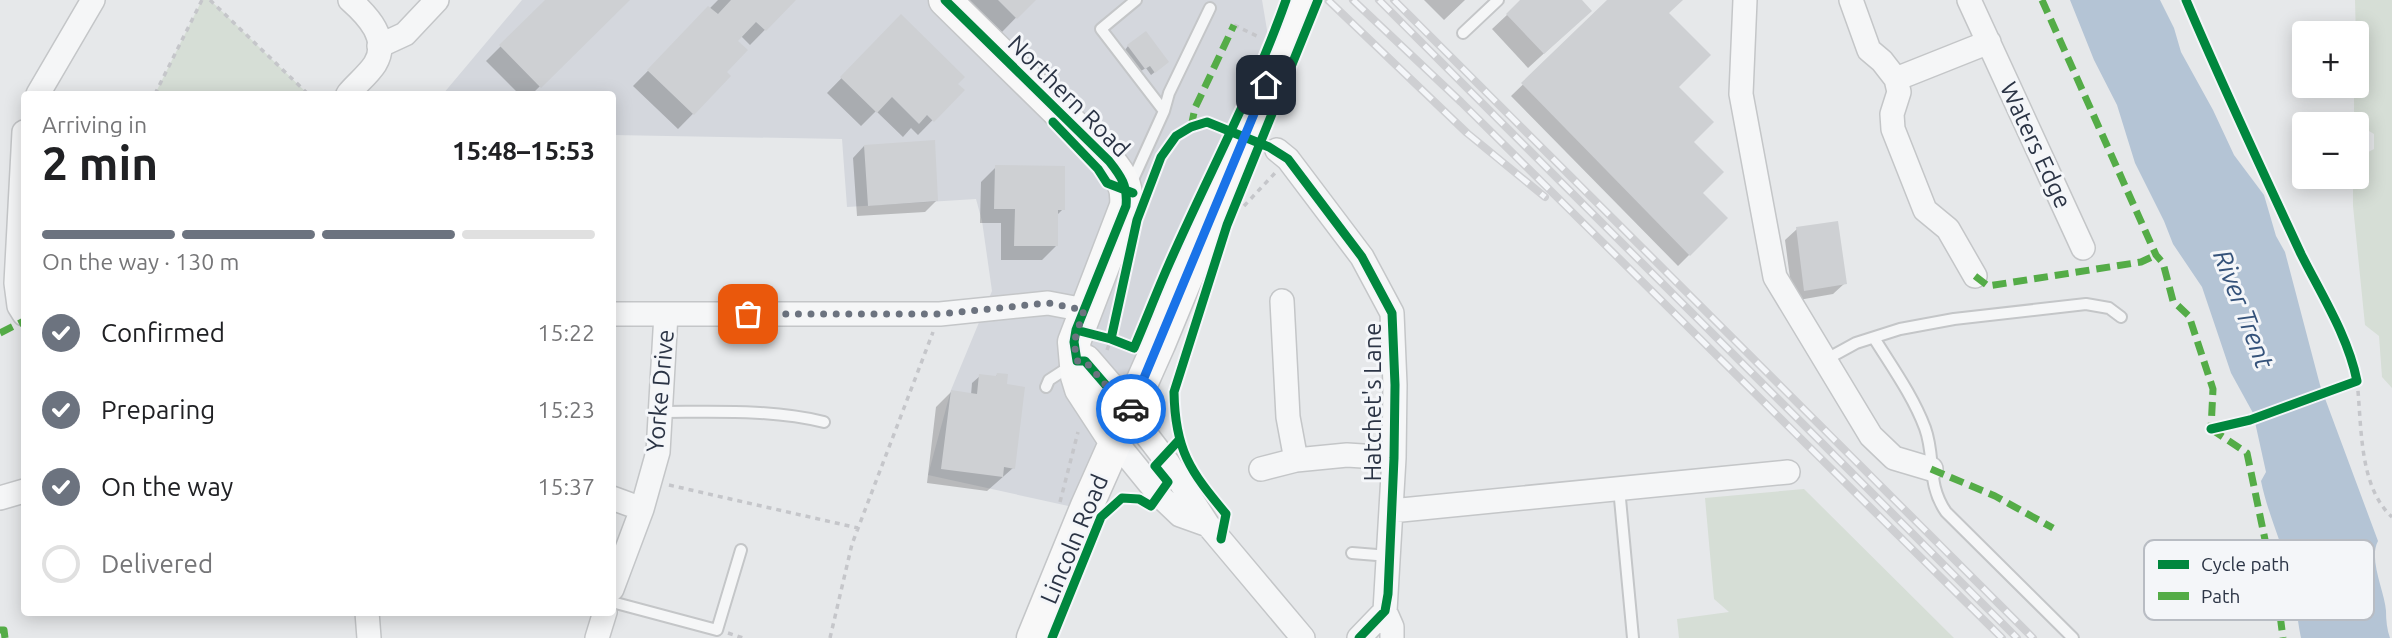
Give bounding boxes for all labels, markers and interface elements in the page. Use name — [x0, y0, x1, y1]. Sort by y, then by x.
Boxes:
map controls — [2292, 21, 2369, 189]
button: + — [2292, 21, 2369, 98]
street label: Northern Road — [1003, 30, 1135, 162]
pin — [1236, 55, 1296, 115]
icon: home — [1247, 66, 1285, 104]
street label: Waters Edge — [1995, 78, 2077, 212]
text: Arriving in — [42, 112, 147, 137]
button: − — [2292, 112, 2369, 189]
text: 15:48–15:53 — [452, 136, 595, 165]
text: 2 min — [42, 137, 158, 189]
water label: River Trent — [2208, 246, 2280, 373]
text: On the way · 130 m — [42, 249, 239, 274]
pin — [718, 284, 778, 344]
icon: bag — [729, 295, 767, 333]
icon: check — [42, 314, 80, 352]
text: Confirmed — [101, 318, 225, 347]
text: 15:22 — [537, 320, 595, 345]
street label: Hatchet's Lane — [1359, 322, 1386, 482]
street label: Yorke Drive — [641, 328, 679, 454]
courier — [1096, 374, 1166, 444]
icon: car — [1112, 390, 1150, 428]
icon: check — [42, 391, 80, 429]
text: Preparing — [101, 395, 215, 424]
text: 15:23 — [537, 397, 595, 422]
icon: check — [42, 468, 80, 506]
street label: Lincoln Road — [1035, 470, 1113, 608]
text: On the way — [101, 472, 233, 501]
text: 15:37 — [537, 474, 595, 499]
legend — [2144, 540, 2374, 620]
text: Delivered — [101, 549, 213, 578]
text: Cycle path — [2201, 553, 2290, 575]
text: Path — [2201, 585, 2240, 607]

